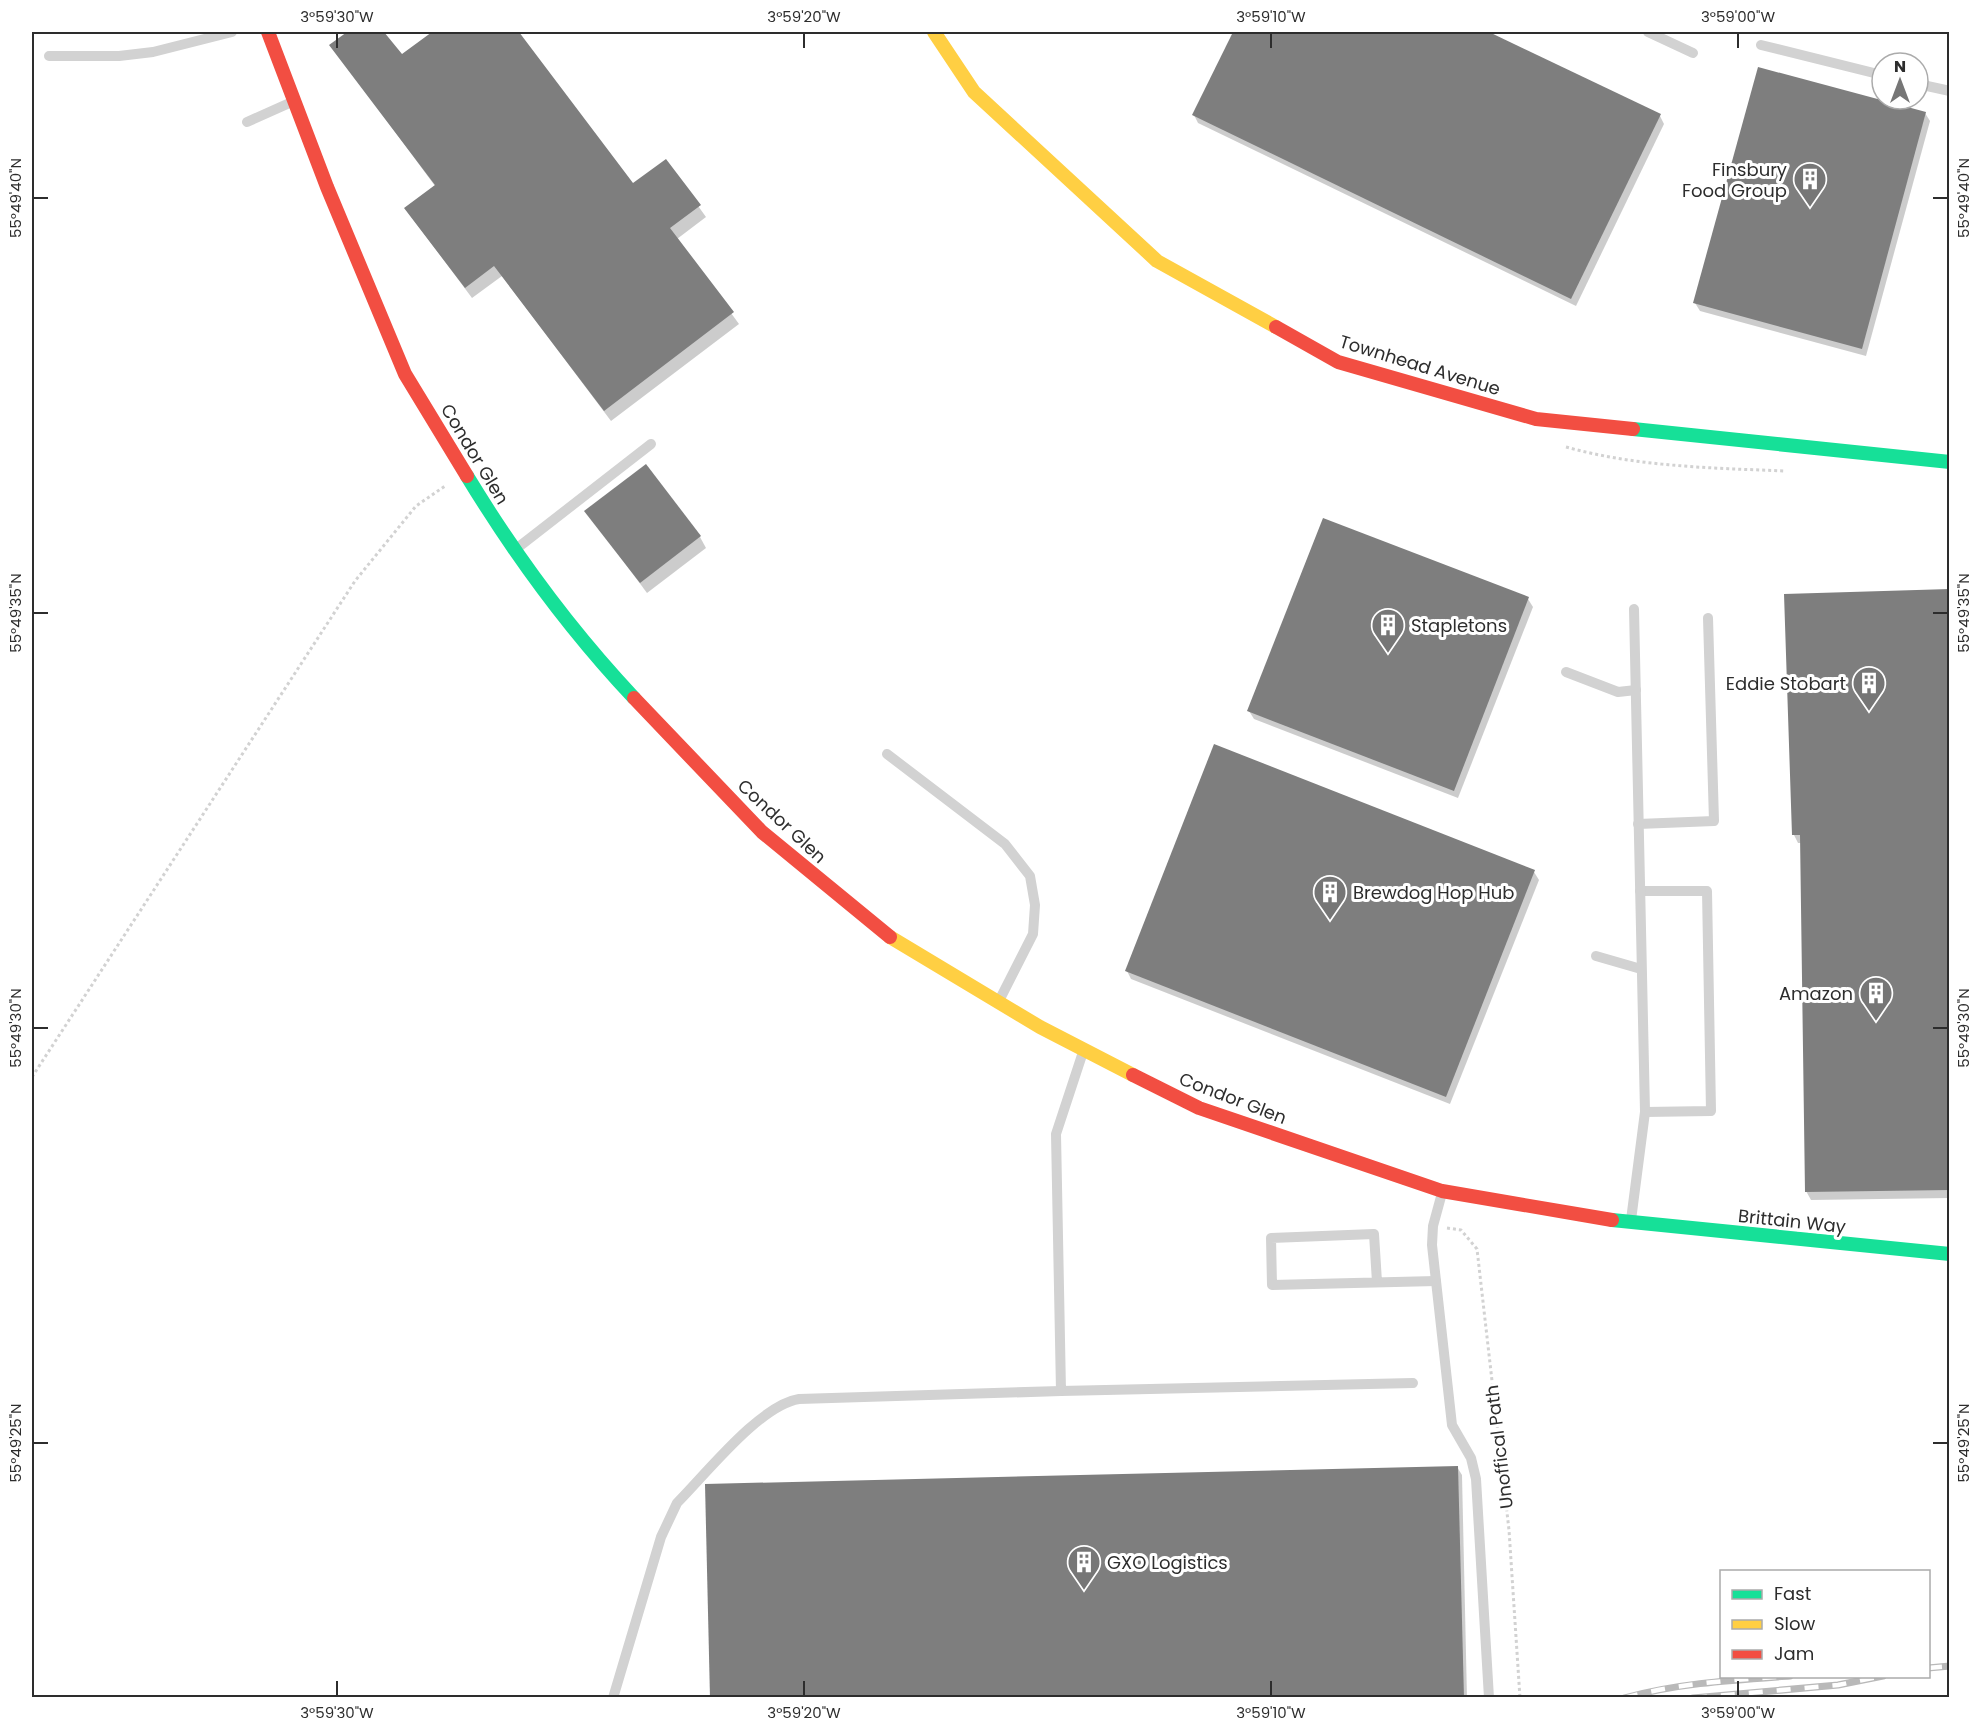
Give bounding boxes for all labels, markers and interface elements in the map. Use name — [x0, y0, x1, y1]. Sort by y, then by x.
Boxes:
text: 3°59'30"W — [300, 6, 374, 27]
text: 3°59'20"W — [767, 6, 841, 27]
text: 3°59'10"W — [1236, 6, 1306, 27]
text: 3°59'00"W — [1701, 6, 1775, 27]
north arrow — [1870, 51, 1930, 111]
text: N — [1894, 55, 1906, 78]
place label: Finsbury Food Group — [1682, 157, 1787, 203]
text: 55°49'40"N — [5, 158, 26, 238]
text: 55°49'40"N — [1953, 158, 1974, 238]
building icon: Finsbury Food Group — [1792, 161, 1828, 208]
street label: Townhead Avenue — [1337, 329, 1503, 401]
street label: Condor Glen — [435, 399, 515, 509]
text: 55°49'35"N — [5, 573, 26, 653]
text: 55°49'35"N — [1953, 573, 1974, 653]
building icon: Stapletons — [1370, 607, 1406, 654]
place label: Stapletons — [1411, 613, 1507, 638]
building icon: Eddie Stobart — [1851, 665, 1887, 712]
place label: Eddie Stobart — [1726, 671, 1846, 696]
street label: Condor Glen — [732, 773, 832, 869]
building icon: Brewdog Hop Hub — [1312, 874, 1348, 921]
place label: Brewdog Hop Hub — [1353, 880, 1514, 905]
building icon: Amazon — [1858, 975, 1894, 1022]
place label: Amazon — [1779, 981, 1853, 1006]
text: 55°49'30"N — [5, 988, 26, 1068]
text: 55°49'30"N — [1953, 988, 1974, 1068]
street label: Condor Glen — [1176, 1066, 1290, 1130]
street label: Brittain Way — [1737, 1203, 1847, 1239]
street label: Unoffical Path — [1479, 1384, 1519, 1510]
text: 55°49'25"N — [5, 1403, 26, 1483]
text: 55°49'25"N — [1953, 1403, 1974, 1483]
building icon: GXO Logistics — [1066, 1544, 1102, 1591]
place label: GXO Logistics — [1107, 1550, 1228, 1575]
legend — [1720, 1570, 1930, 1678]
text: Fast — [1774, 1581, 1811, 1606]
text: Slow — [1774, 1611, 1816, 1636]
text: Jam — [1774, 1641, 1814, 1666]
text: 3°59'30"W — [300, 1702, 374, 1723]
text: 3°59'20"W — [767, 1702, 841, 1723]
text: 3°59'10"W — [1236, 1702, 1306, 1723]
text: 3°59'00"W — [1701, 1702, 1775, 1723]

